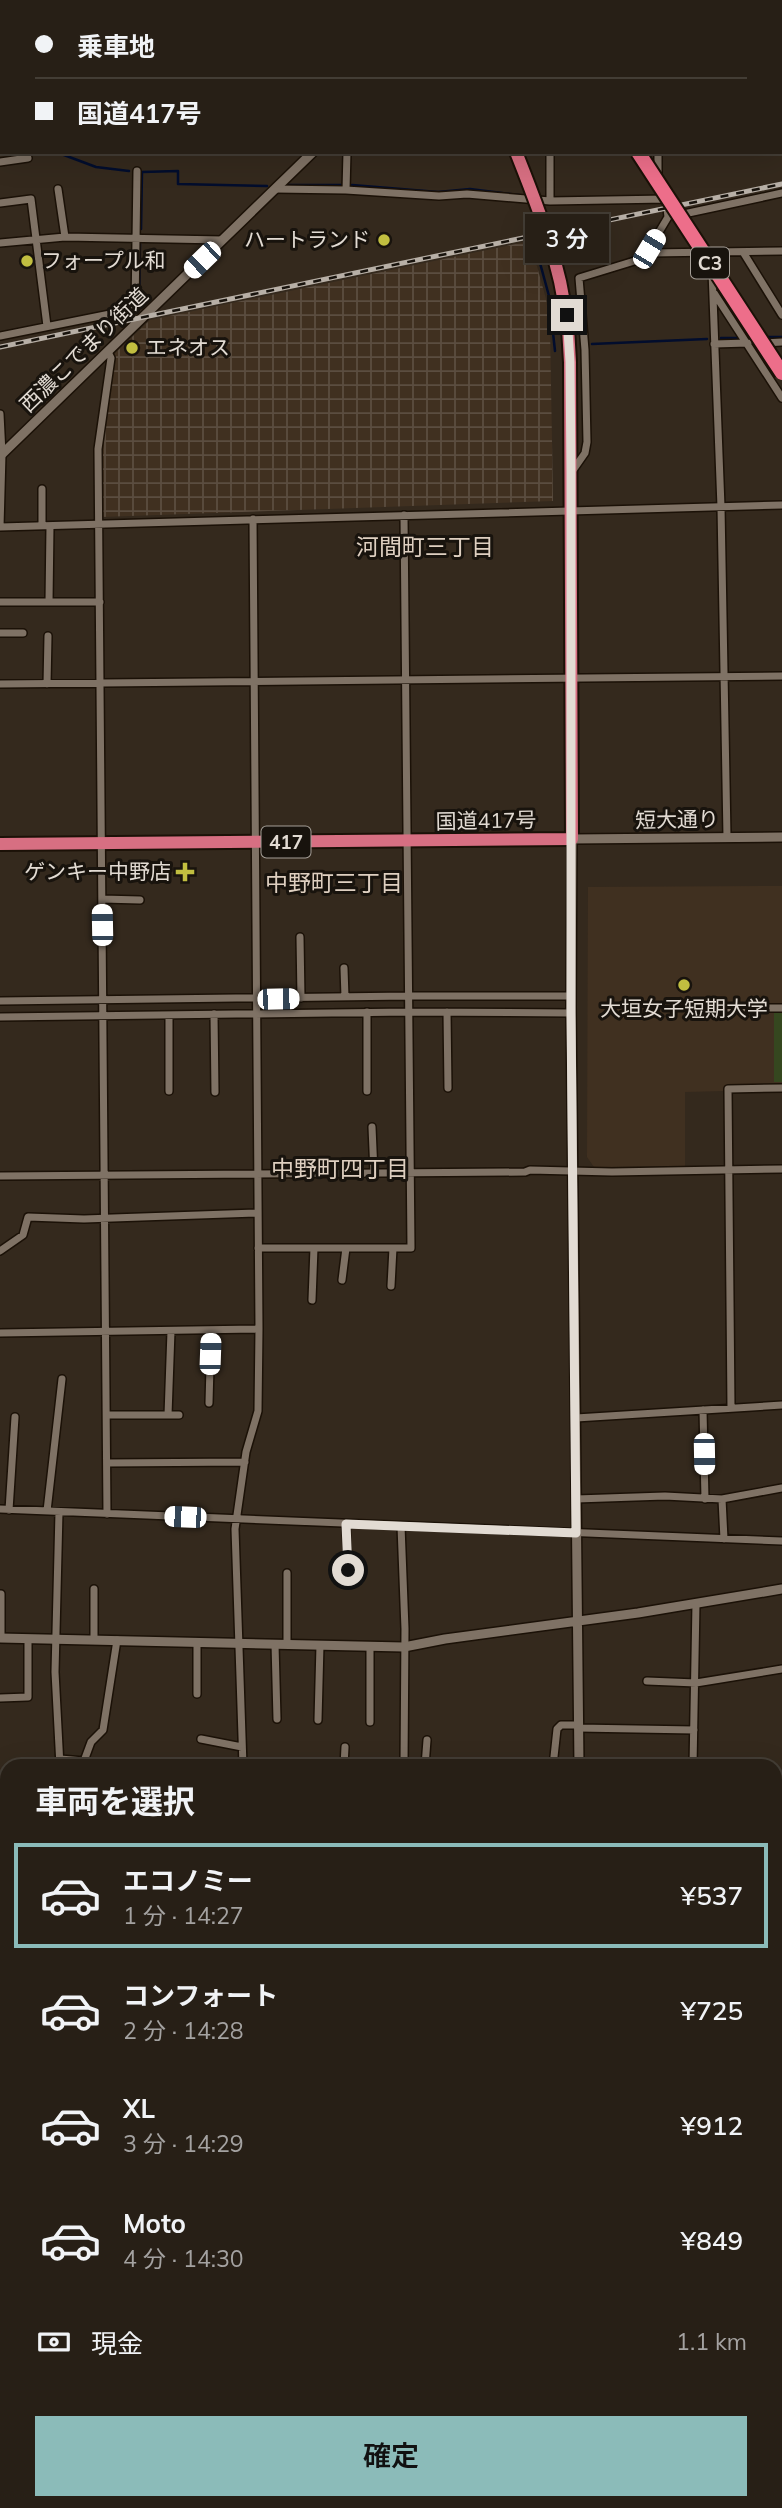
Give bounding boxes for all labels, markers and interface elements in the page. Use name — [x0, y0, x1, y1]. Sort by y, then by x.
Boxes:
text: 乗車地 — [77, 30, 155, 63]
text: 国道417号 — [77, 97, 202, 130]
callout: 3 分 — [525, 214, 609, 262]
text: 3 分 — [546, 224, 588, 253]
place label: ハートランド — [244, 226, 370, 252]
car — [630, 226, 669, 272]
marker: ハートランド — [376, 232, 392, 248]
car — [180, 238, 225, 282]
place label: フォープル和 — [41, 247, 166, 273]
road number: C3 — [691, 247, 729, 278]
marker: フォープル和 — [19, 253, 35, 269]
street label: 西濃こでまり街道 — [14, 282, 153, 417]
route end — [551, 299, 583, 331]
place label: エネオス — [146, 334, 230, 360]
marker: エネオス — [124, 340, 140, 356]
district label: 河間町三丁目 — [356, 532, 494, 561]
street label: 短大通り — [635, 805, 719, 833]
street label: 国道417号 — [435, 806, 537, 834]
road number: 417 — [262, 827, 310, 858]
place label: ゲンキー中野店 — [24, 858, 171, 884]
marker: ゲンキー中野店 — [177, 864, 193, 880]
district label: 中野町三丁目 — [265, 868, 403, 897]
car — [92, 904, 113, 946]
marker: 大垣女子短期大学 — [676, 977, 692, 993]
car — [257, 988, 300, 1010]
place label: 大垣女子短期大学 — [600, 995, 768, 1021]
district label: 中野町四丁目 — [271, 1154, 409, 1183]
car — [199, 1333, 222, 1375]
car — [694, 1433, 715, 1475]
car — [164, 1506, 207, 1528]
route start — [332, 1554, 364, 1586]
text: 車両を選択 — [35, 1781, 195, 1821]
icon: car — [39, 1864, 102, 1927]
text: エコノミー — [123, 1864, 253, 1897]
text: ¥537 — [681, 1879, 743, 1912]
text: 1 分 · 14:27 — [123, 1901, 244, 1930]
icon: car — [39, 1979, 102, 2042]
text: コンフォート — [123, 1979, 278, 2012]
text: ¥725 — [681, 1994, 743, 2027]
text: 2 分 · 14:28 — [123, 2016, 244, 2045]
text: XL — [123, 2092, 155, 2125]
icon: car — [39, 2094, 102, 2157]
text: ¥912 — [681, 2109, 743, 2142]
text: 3 分 · 14:29 — [123, 2129, 244, 2158]
text: Moto — [123, 2207, 186, 2240]
icon: car — [39, 2209, 102, 2272]
text: ¥849 — [681, 2224, 743, 2257]
text: 4 分 · 14:30 — [123, 2244, 244, 2273]
icon: cash — [35, 2323, 73, 2361]
text: 現金 — [91, 2327, 143, 2360]
text: 1.1 km — [676, 2327, 747, 2356]
button: 確定 — [35, 2416, 747, 2496]

